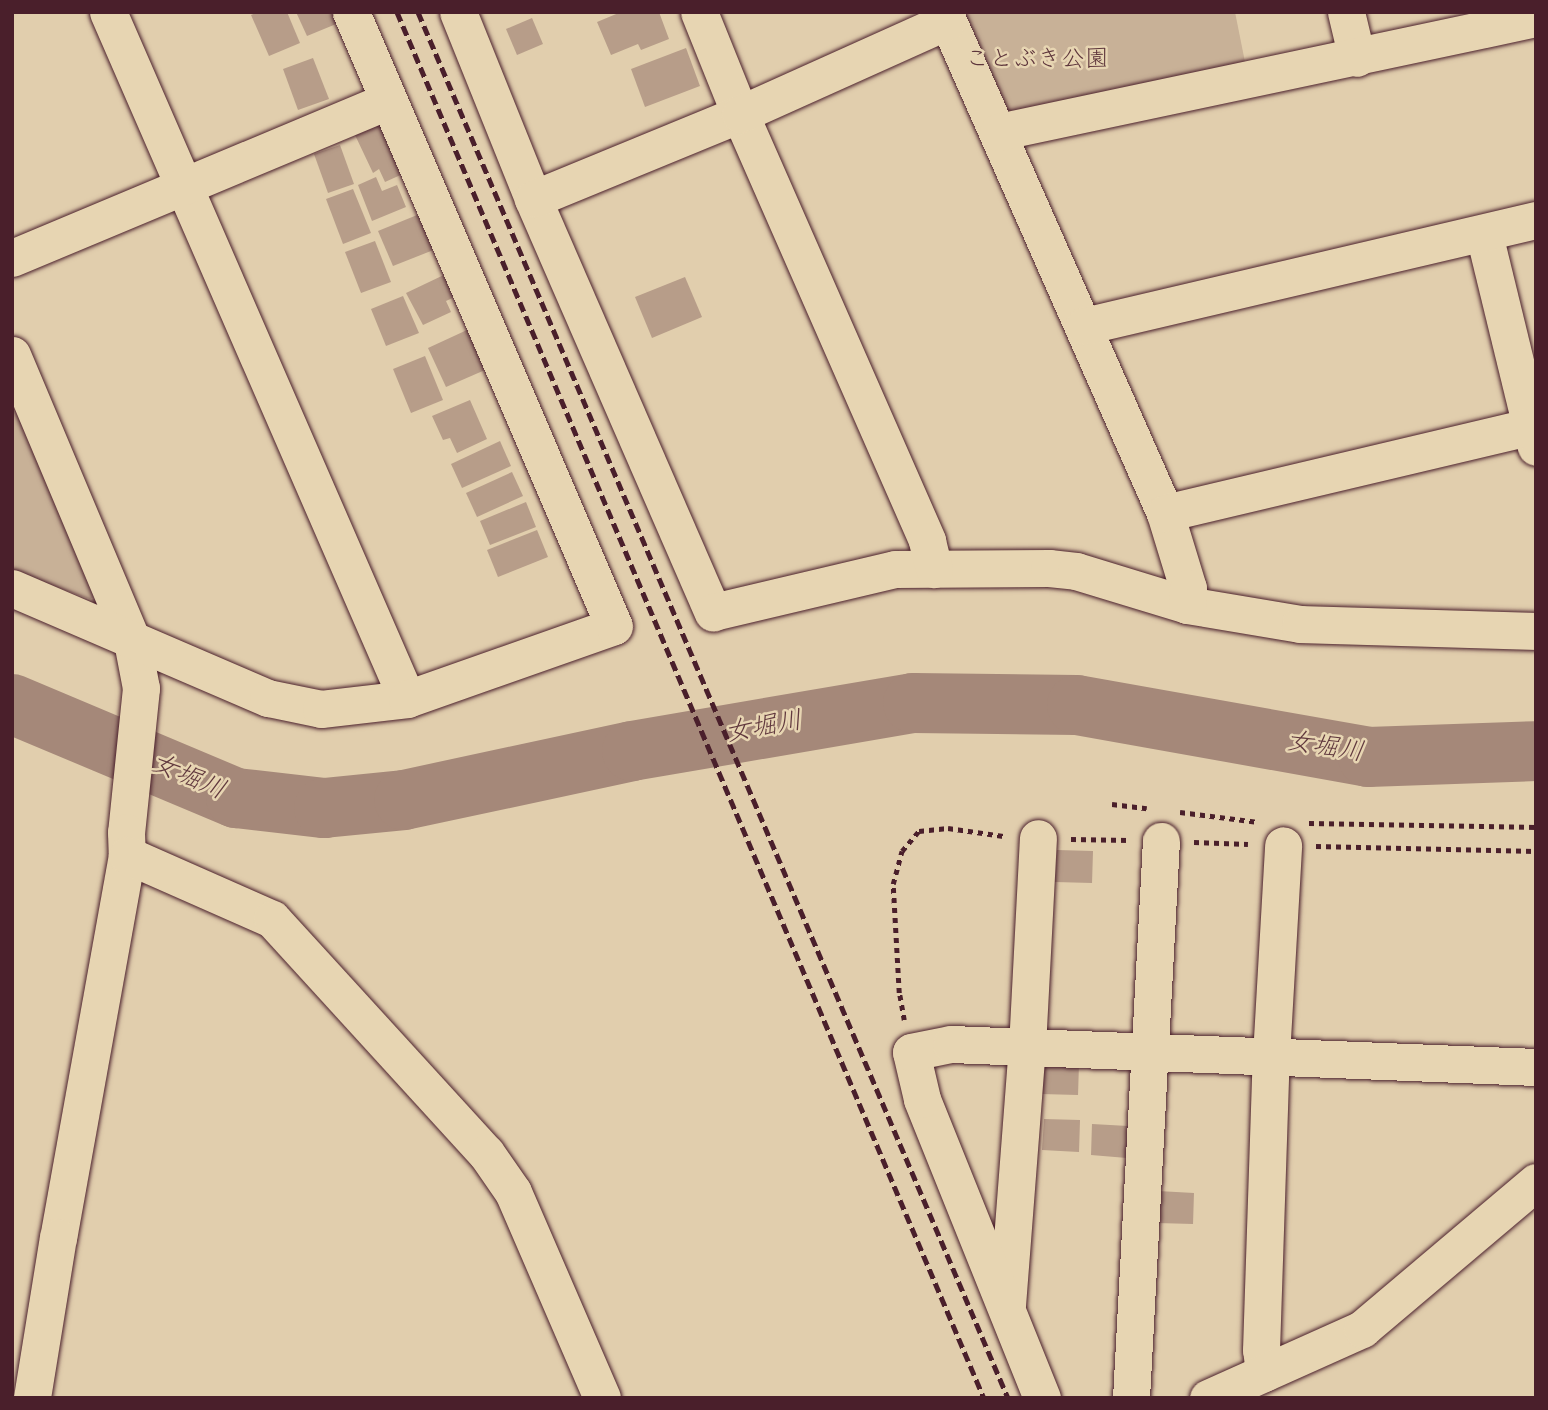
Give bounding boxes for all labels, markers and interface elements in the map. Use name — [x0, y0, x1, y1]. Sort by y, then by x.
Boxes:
park label: ことぶき公園 — [965, 46, 1109, 74]
water label: 女堀川 — [723, 706, 805, 750]
water label: 女堀川 — [1284, 726, 1366, 770]
water label: 女堀川 — [146, 748, 230, 808]

